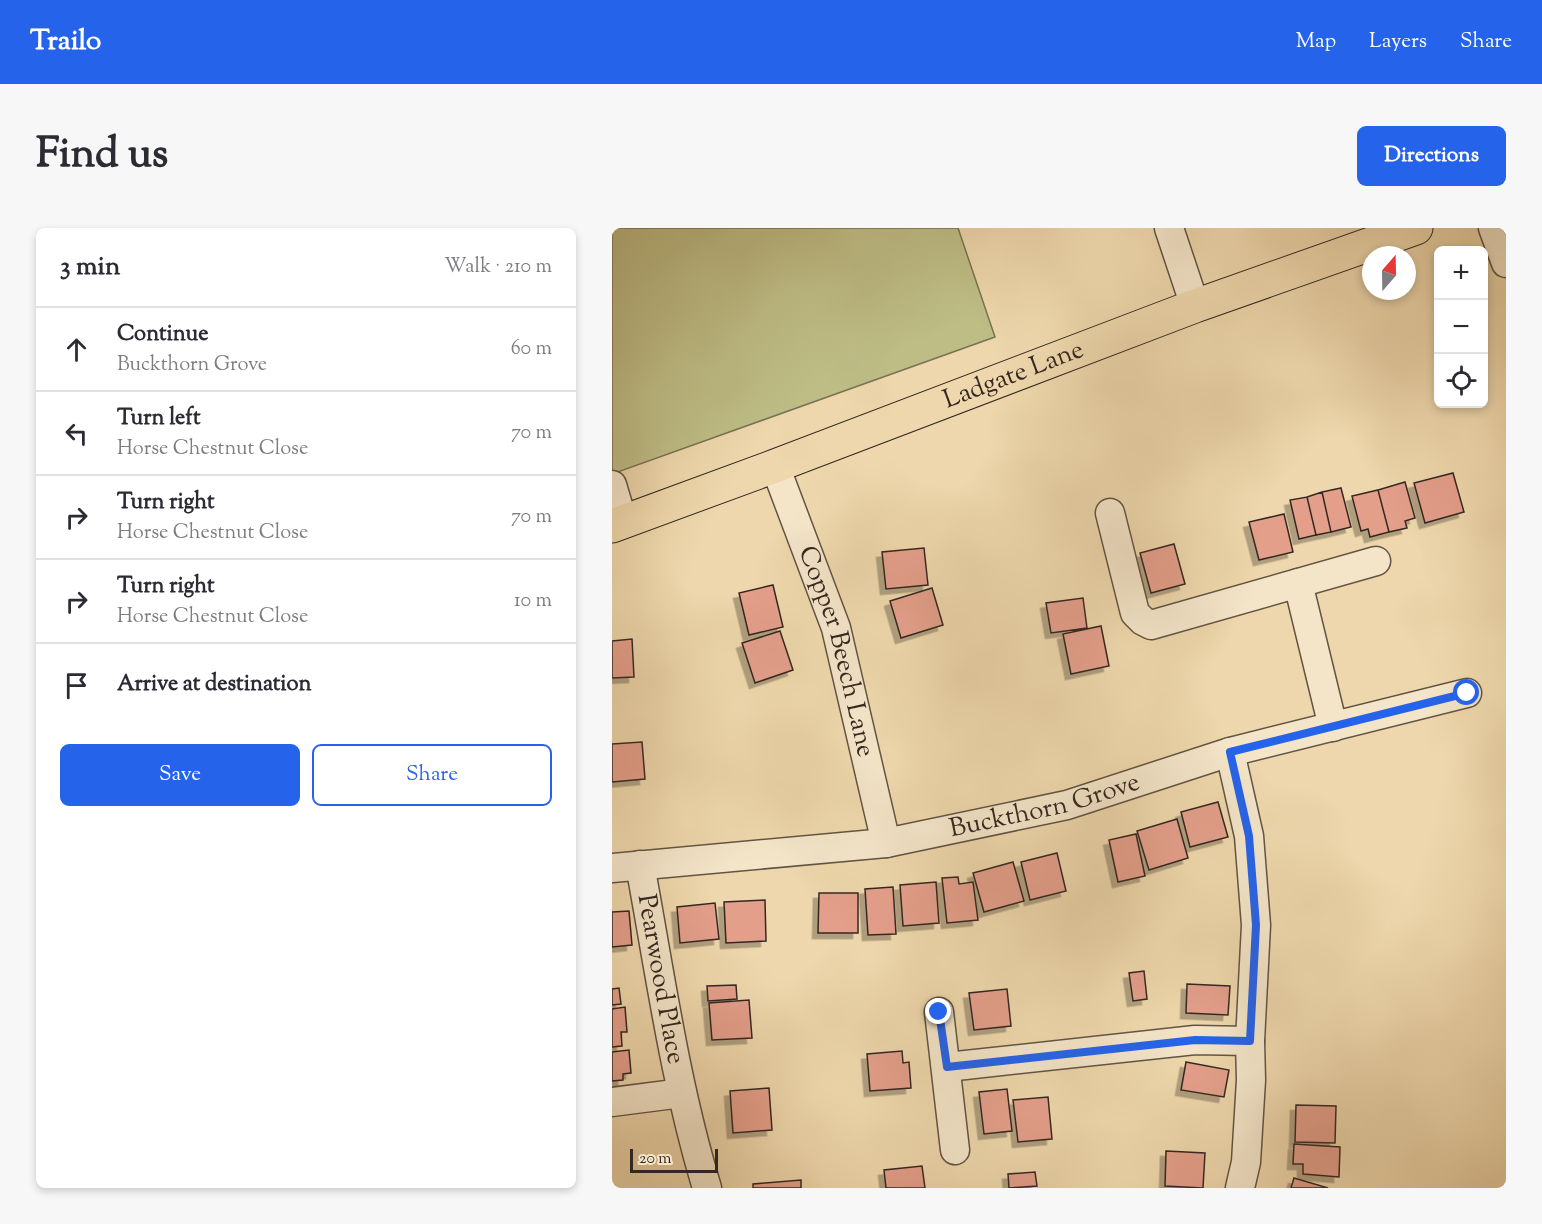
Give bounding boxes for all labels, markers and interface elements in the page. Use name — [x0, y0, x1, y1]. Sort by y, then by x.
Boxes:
text: Trailo — [30, 22, 101, 62]
text: Map — [1296, 27, 1336, 57]
text: Layers — [1369, 27, 1427, 57]
text: Share — [1460, 27, 1512, 57]
text: Find us — [36, 126, 168, 186]
button: Directions — [1357, 126, 1506, 186]
north arrow — [1362, 246, 1416, 300]
map controls — [1434, 246, 1488, 408]
button: + — [1434, 246, 1488, 300]
text: 3 min — [60, 249, 120, 286]
text: Walk · 210 m — [444, 253, 552, 282]
button: − — [1434, 300, 1488, 354]
text: Continue — [117, 319, 208, 351]
street label: Ladgate Lane — [938, 332, 1089, 419]
icon: ahead — [60, 333, 93, 366]
text: 60 m — [511, 335, 552, 364]
text: Buckthorn Grove — [117, 351, 267, 380]
button: locate — [1434, 354, 1488, 408]
text: Turn left — [117, 403, 200, 435]
icon: left — [60, 417, 93, 450]
text: 70 m — [511, 419, 552, 448]
text: Horse Chestnut Close — [117, 435, 308, 464]
text: Turn right — [117, 487, 214, 519]
icon: right — [60, 501, 93, 534]
text: 70 m — [511, 503, 552, 532]
text: Horse Chestnut Close — [117, 519, 308, 548]
street label: Copper Beech Lane — [788, 541, 884, 761]
text: Turn right — [117, 571, 214, 603]
icon: right — [60, 585, 93, 618]
text: 10 m — [514, 587, 552, 616]
text: Horse Chestnut Close — [117, 603, 308, 632]
icon: arrive — [60, 669, 93, 702]
text: Arrive at destination — [117, 669, 312, 701]
route start — [1453, 679, 1479, 705]
button: Save — [60, 744, 300, 806]
button: Share — [312, 744, 552, 806]
street label: Buckthorn Grove — [946, 764, 1145, 848]
street label: Pearwood Place — [627, 891, 694, 1067]
route end — [925, 998, 951, 1024]
scale bar — [630, 1146, 718, 1174]
text: 20 m — [639, 1148, 672, 1171]

